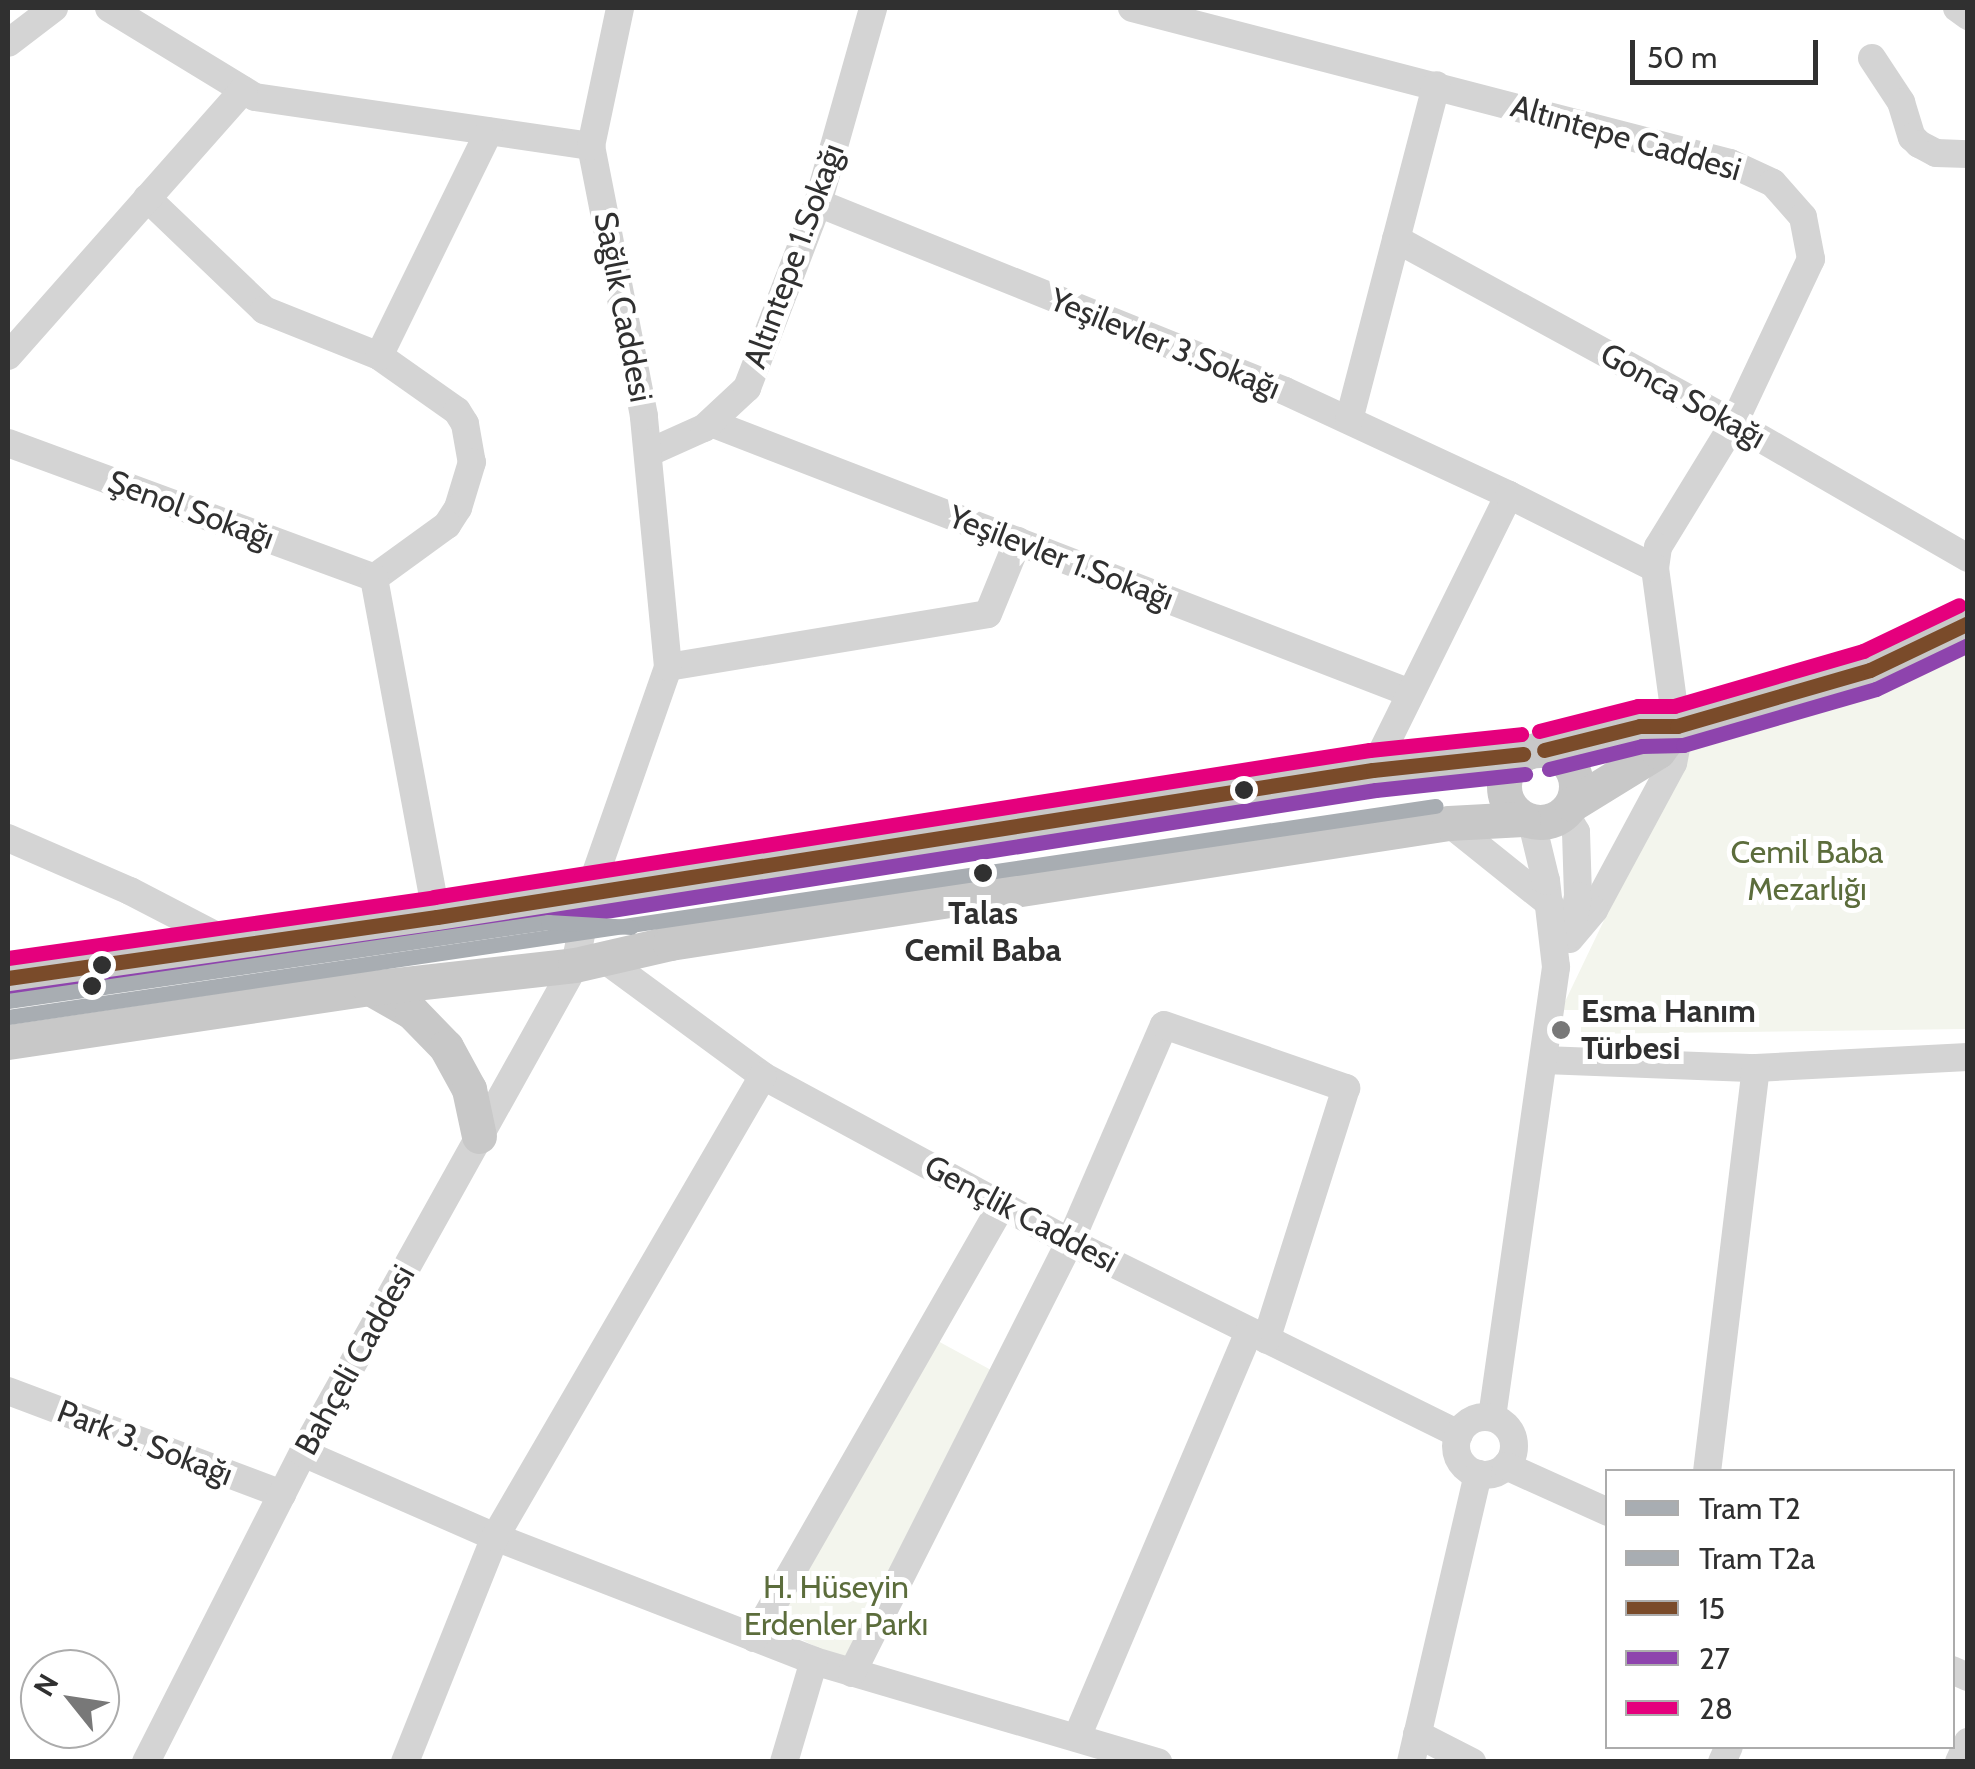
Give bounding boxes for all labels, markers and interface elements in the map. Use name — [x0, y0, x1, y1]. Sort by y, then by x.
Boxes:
scale bar — [1635, 20, 1822, 82]
text: 50 m — [1647, 39, 1717, 76]
street label: Altıntepe Caddesi — [1507, 87, 1745, 189]
street label: Altıntepe 1.Sokağı — [736, 138, 852, 374]
street label: Sağlık Caddesi — [586, 209, 660, 405]
street label: Yeşilevler 3.Sokağı — [1044, 280, 1286, 408]
street label: Gonca Sokağı — [1594, 335, 1772, 457]
street label: Şenol Sokağı — [103, 462, 279, 558]
street label: Yeşilevler 1.Sokağı — [943, 497, 1179, 619]
unlabelled marker — [1234, 780, 1254, 800]
park label: Cemil Baba Mezarlığı — [1731, 834, 1883, 909]
marker: Talas Cemil Baba — [966, 856, 1000, 890]
place label: Talas Cemil Baba — [905, 895, 1061, 970]
unlabelled marker — [92, 955, 112, 975]
unlabelled marker — [82, 976, 102, 996]
place label: Esma Hanım Türbesi — [1581, 993, 1756, 1068]
marker: Esma Hanım Türbesi — [1550, 1019, 1572, 1041]
street label: Gençlik Caddesi — [918, 1147, 1124, 1281]
street label: Bahçeli Caddesi — [287, 1258, 423, 1462]
street label: Park 3. Sokağı — [52, 1392, 238, 1494]
legend — [1605, 1469, 1955, 1749]
text: Tram T2 — [1699, 1490, 1801, 1527]
text: Tram T2a — [1699, 1540, 1815, 1577]
park label: H. Hüseyin Erdenler Parkı — [744, 1569, 928, 1644]
text: 15 — [1699, 1590, 1725, 1627]
text: 27 — [1699, 1640, 1730, 1677]
north arrow — [20, 1649, 120, 1749]
text: N — [26, 1668, 65, 1702]
text: 28 — [1699, 1690, 1733, 1727]

